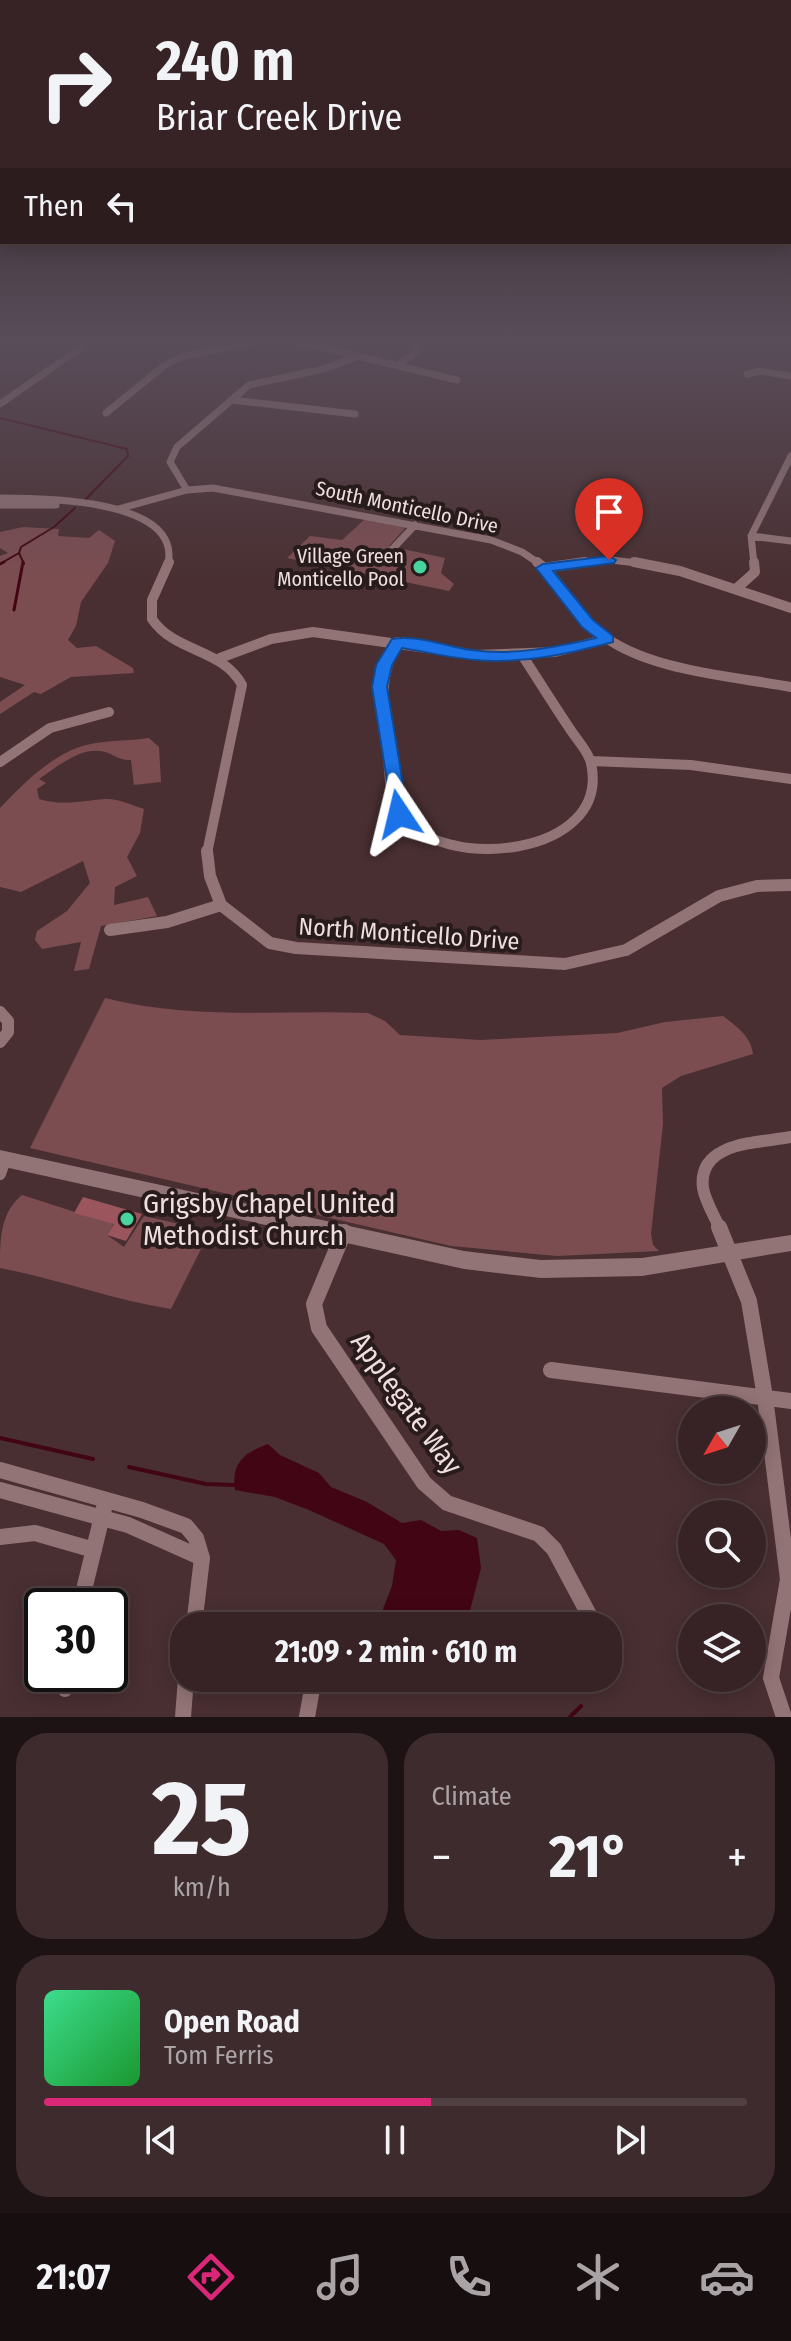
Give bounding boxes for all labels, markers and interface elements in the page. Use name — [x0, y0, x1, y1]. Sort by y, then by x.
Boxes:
text: 240 m — [156, 28, 295, 95]
icon: right — [24, 32, 128, 136]
text: Briar Creek Drive — [156, 96, 402, 140]
icon: left — [100, 184, 144, 228]
text: Then — [24, 188, 84, 224]
street label: South Monticello Drive — [314, 476, 500, 538]
pin — [575, 478, 643, 560]
icon: arrive — [587, 490, 631, 534]
place label: Village Green Monticello Pool — [277, 544, 404, 591]
marker: Village Green Monticello Pool — [411, 558, 429, 576]
position arrow — [357, 772, 441, 856]
street label: North Monticello Drive — [298, 912, 520, 956]
place label: Grigsby Chapel United Methodist Church — [143, 1187, 396, 1252]
marker: Grigsby Chapel United Methodist Church — [118, 1210, 136, 1228]
street label: Applegate Way — [344, 1326, 469, 1481]
north arrow — [678, 1396, 766, 1484]
map controls — [678, 1396, 766, 1692]
button: search — [678, 1500, 766, 1588]
speed limit sign: 30 — [24, 1588, 128, 1692]
button: layers — [678, 1604, 766, 1692]
text: 21:09 · 2 min · 610 m — [275, 1634, 517, 1670]
text: 25 — [152, 1757, 251, 1882]
text: Climate — [432, 1781, 512, 1812]
text: 21° — [549, 1821, 629, 1893]
text: − — [432, 1831, 451, 1884]
text: + — [727, 1831, 747, 1884]
text: km/h — [173, 1872, 231, 1903]
text: Open Road — [164, 2004, 300, 2040]
text: Tom Ferris — [164, 2040, 274, 2071]
icon: previous — [139, 2118, 183, 2162]
icon: pause — [373, 2118, 417, 2162]
icon: next — [608, 2118, 652, 2162]
icon: directions — [183, 2249, 239, 2305]
icon: music — [312, 2249, 368, 2305]
icon: phone — [441, 2249, 497, 2305]
icon: climate — [570, 2249, 626, 2305]
icon: car — [699, 2249, 755, 2305]
text: 21:07 — [36, 2255, 110, 2299]

